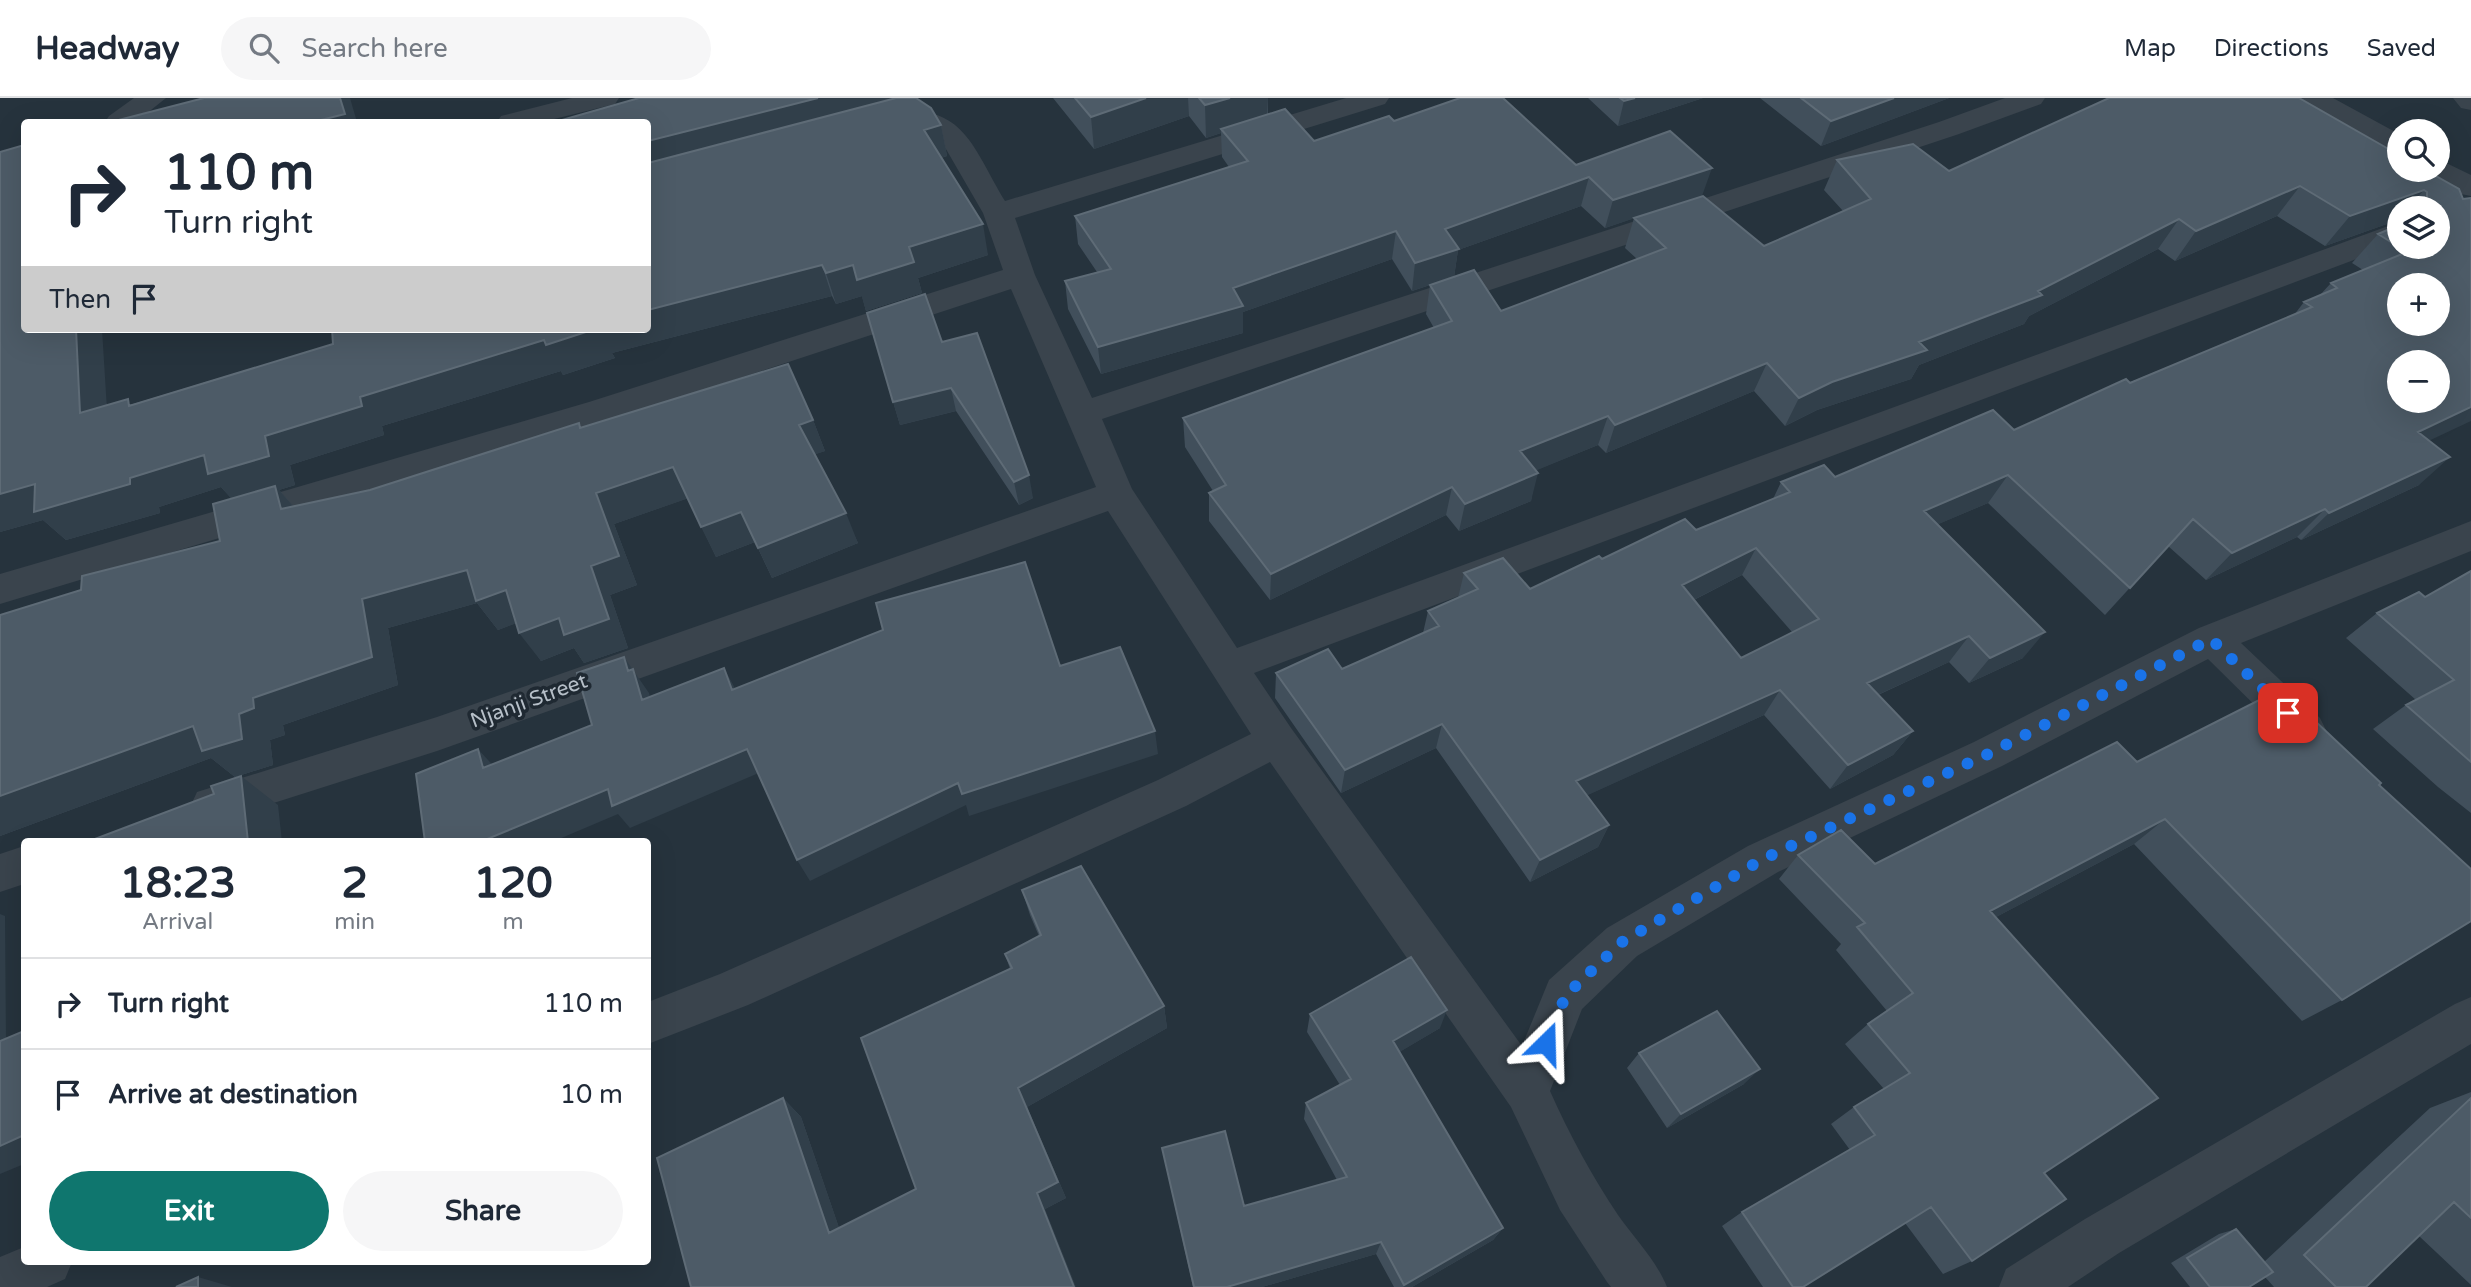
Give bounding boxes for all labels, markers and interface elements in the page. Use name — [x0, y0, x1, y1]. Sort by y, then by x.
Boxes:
search box — [221, 17, 711, 80]
text: Headway — [35, 29, 179, 68]
icon: search — [245, 29, 283, 67]
text: Search here — [301, 33, 448, 64]
text: Map — [2124, 34, 2176, 63]
text: Directions — [2214, 34, 2329, 63]
text: Saved — [2367, 34, 2436, 63]
map controls — [2387, 119, 2450, 413]
button: search — [2387, 119, 2450, 182]
text: 110 m — [164, 144, 314, 203]
icon: right — [49, 147, 140, 238]
button: layers — [2387, 196, 2450, 259]
text: Turn right — [164, 204, 313, 242]
button: + — [2387, 273, 2450, 336]
icon: arrive — [125, 280, 163, 318]
text: Then — [49, 284, 111, 315]
button: − — [2387, 350, 2450, 413]
street label: Njanji Street — [467, 668, 591, 734]
pin — [2258, 683, 2318, 743]
icon: arrive — [2269, 694, 2307, 732]
text: 18:23 — [119, 858, 236, 909]
text: 2 — [341, 858, 368, 909]
text: 120 — [473, 858, 553, 909]
text: Arrival — [142, 908, 213, 936]
text: min — [334, 908, 375, 936]
text: m — [502, 908, 524, 936]
icon: right — [49, 985, 87, 1023]
text: Turn right — [108, 988, 229, 1019]
text: 110 m — [543, 988, 623, 1019]
position arrow — [1509, 1006, 1583, 1080]
icon: arrive — [49, 1076, 87, 1114]
text: Arrive at destination — [108, 1079, 358, 1110]
text: 10 m — [560, 1079, 623, 1110]
button: Exit — [49, 1171, 329, 1251]
button: Share — [343, 1171, 623, 1251]

